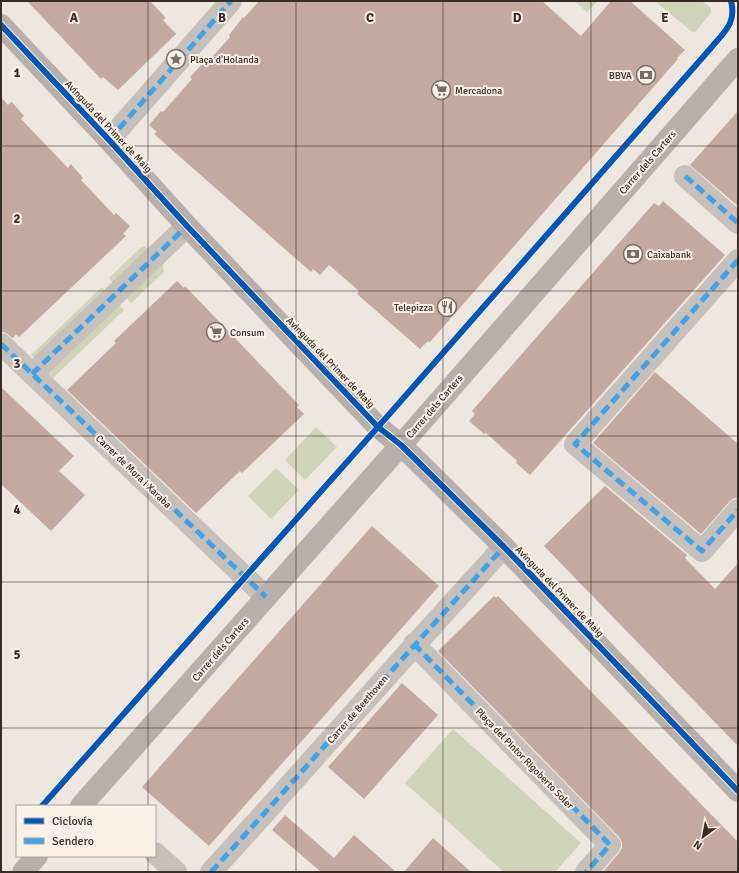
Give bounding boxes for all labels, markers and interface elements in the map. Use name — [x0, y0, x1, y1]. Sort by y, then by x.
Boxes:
text: A — [70, 10, 79, 26]
text: B — [218, 10, 226, 26]
text: C — [366, 10, 374, 26]
text: D — [513, 10, 522, 26]
text: E — [661, 10, 669, 26]
place icon: Plaça d'Holanda — [165, 48, 187, 70]
place label: Plaça d'Holanda — [190, 54, 259, 66]
bank icon: BBVA — [635, 64, 657, 86]
text: 1 — [13, 65, 21, 81]
place label: BBVA — [609, 70, 632, 82]
street label: Avinguda del Primer de Maig — [62, 78, 154, 175]
supermarket icon: Mercadona — [430, 79, 452, 101]
place label: Mercadona — [455, 85, 502, 97]
street label: Carrer dels Carters — [617, 128, 679, 197]
text: 2 — [13, 211, 21, 227]
bank icon: Caixabank — [622, 243, 644, 265]
place label: Caixabank — [647, 249, 691, 261]
restaurant icon: Telepizza — [436, 296, 458, 318]
place label: Telepizza — [394, 302, 433, 314]
street label: Avinguda del Primer de Maig — [284, 315, 377, 411]
supermarket icon: Consum — [205, 321, 227, 343]
place label: Consum — [230, 327, 264, 339]
text: 3 — [13, 356, 21, 372]
street label: Carrer dels Carters — [404, 372, 466, 441]
street label: Carrer de Mora i Xaraba — [93, 432, 174, 511]
text: 4 — [13, 502, 21, 518]
street label: Avinguda del Primer de Maig — [513, 544, 606, 640]
street label: Carrer dels Carters — [190, 615, 252, 684]
text: 5 — [13, 647, 21, 663]
street label: Carrer de Beethoven — [325, 673, 391, 746]
street label: Plaça del Pintor Rigoberto Soler — [473, 706, 576, 812]
legend — [16, 805, 156, 857]
text: Ciclovía — [52, 814, 93, 829]
north arrow — [683, 817, 723, 857]
text: Sendero — [52, 834, 94, 849]
text: N — [691, 838, 705, 853]

